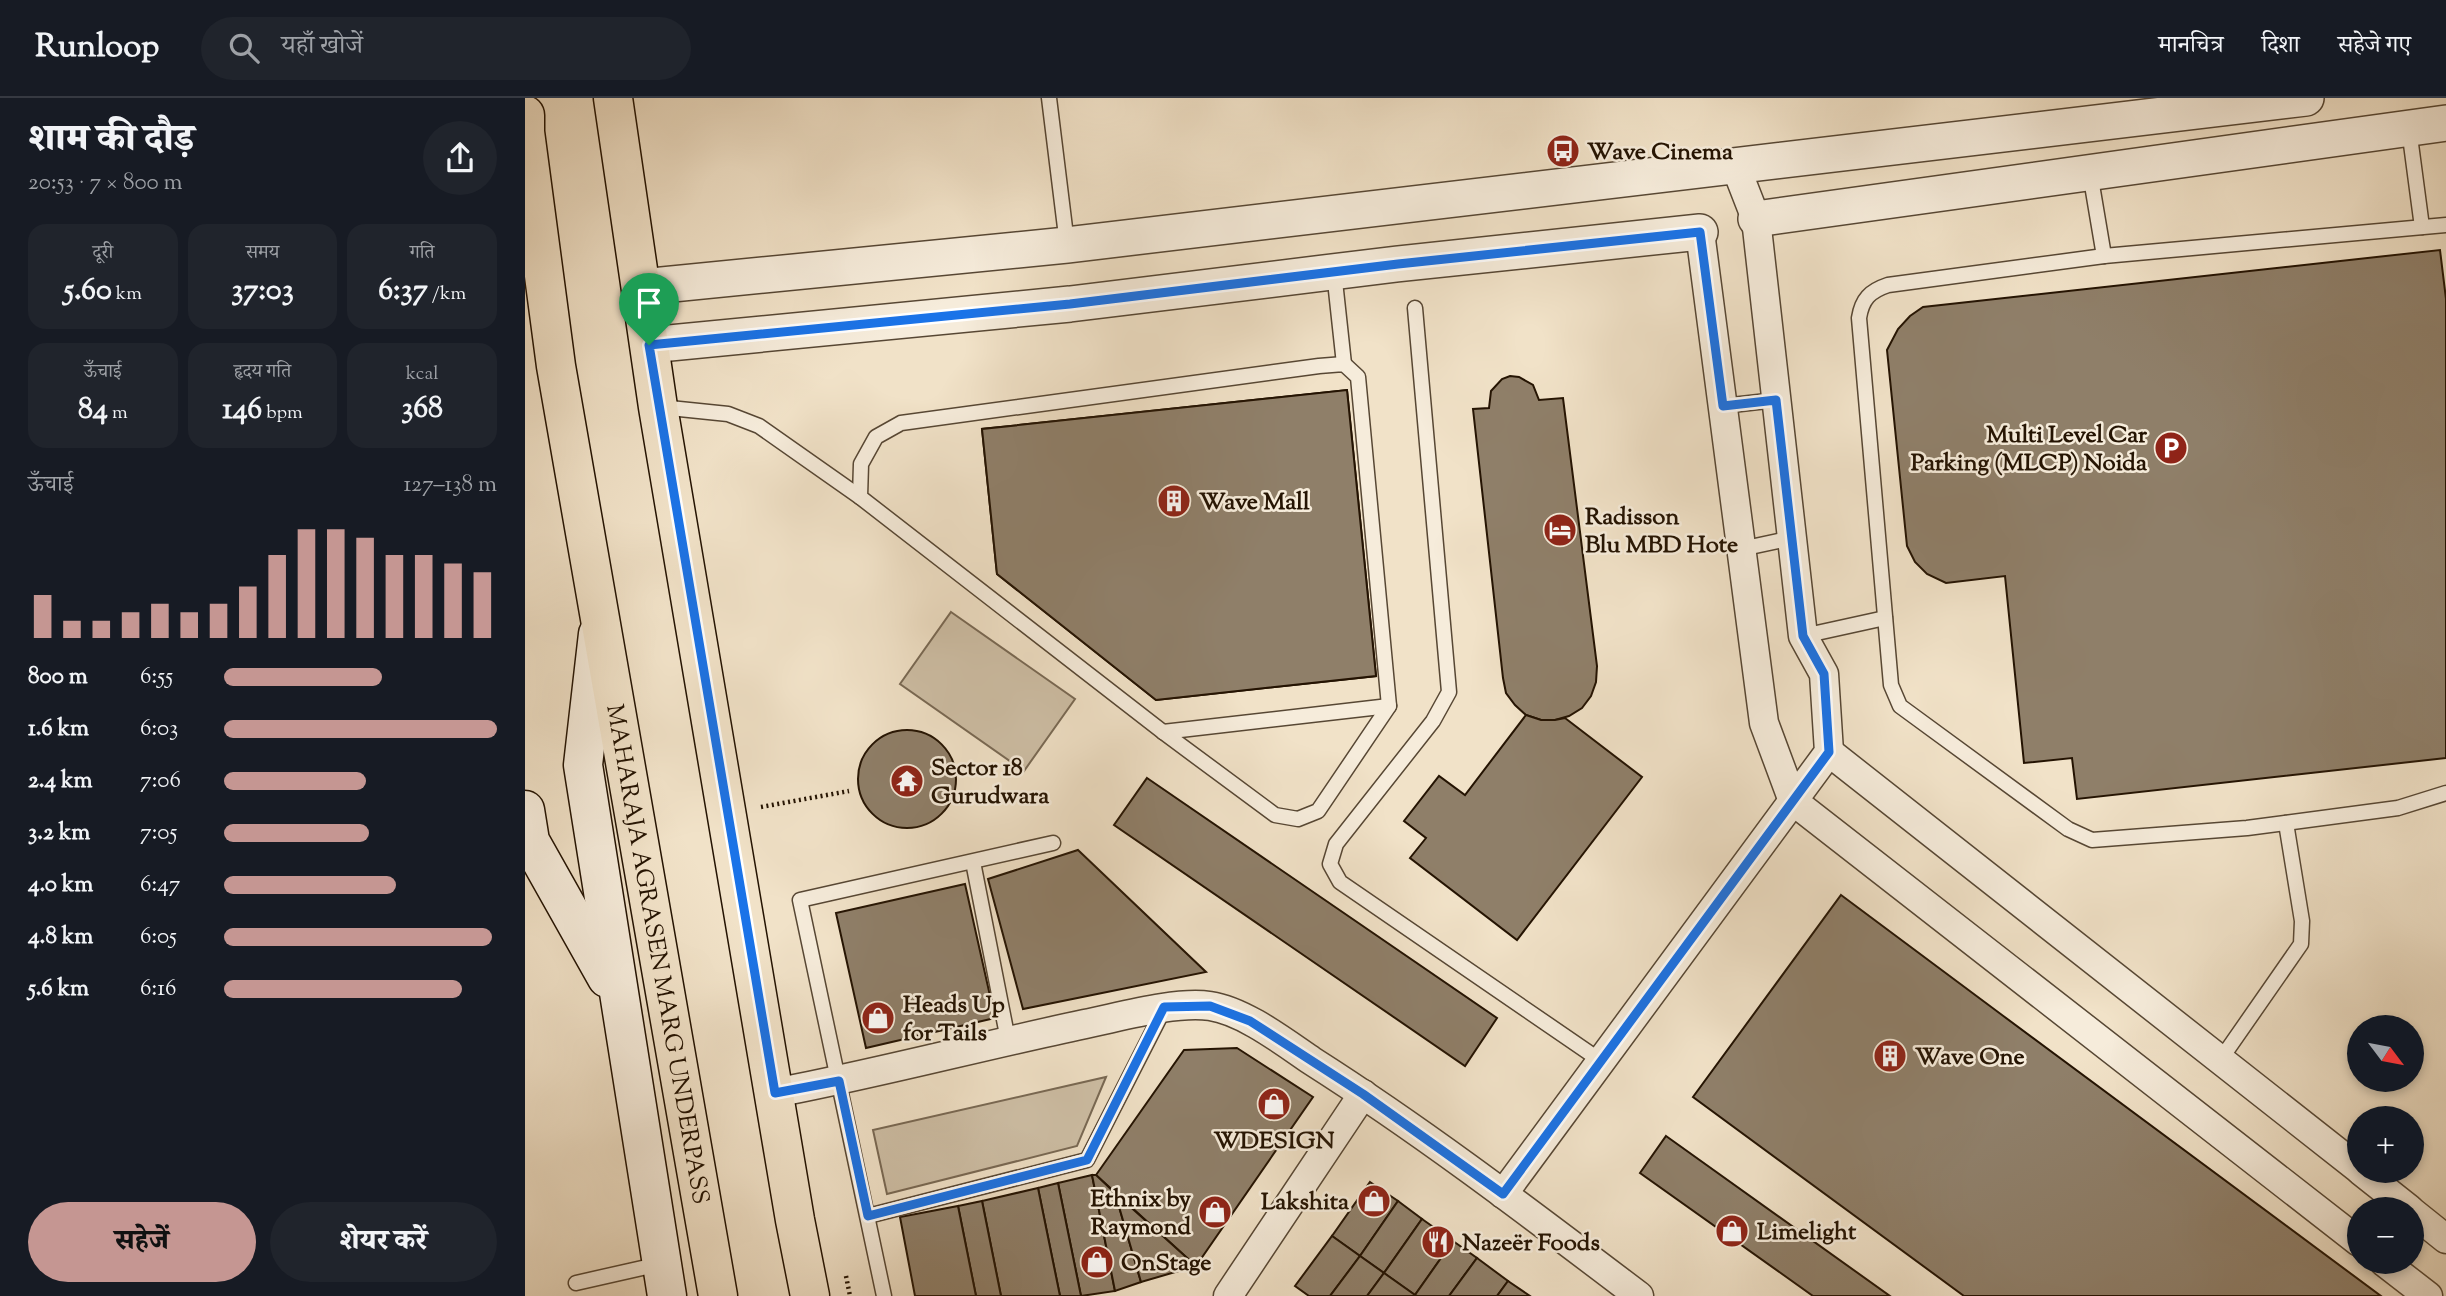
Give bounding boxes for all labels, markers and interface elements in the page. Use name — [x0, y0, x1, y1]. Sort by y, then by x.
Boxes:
search box — [201, 17, 691, 80]
text: Runloop — [35, 24, 159, 72]
text: यहाँ खोजें — [281, 28, 363, 65]
icon: search — [225, 29, 263, 67]
text: मानचित्र — [2158, 29, 2223, 63]
text: दिशा — [2261, 29, 2300, 63]
text: सहेजे गए — [2338, 29, 2411, 63]
text: शाम की दौड़ — [28, 114, 194, 168]
button: share — [423, 121, 497, 195]
bus stop icon: Wave Cinema — [1544, 132, 1582, 170]
place label: Wave Cinema — [1587, 136, 1734, 170]
text: 20:53 · 7 × 800 m — [28, 167, 183, 200]
text: दूरी — [93, 240, 113, 267]
text: समय — [246, 240, 279, 267]
text: गति — [410, 240, 435, 267]
text: 5.60 — [64, 270, 112, 313]
text: 37:03 — [231, 270, 294, 313]
text: 6:37 — [378, 270, 428, 313]
pin — [619, 273, 679, 345]
text: km — [112, 281, 142, 308]
text: /km — [428, 281, 466, 308]
icon: arrive — [630, 284, 668, 322]
text: ऊँचाई — [84, 359, 122, 386]
text: हृदय गति — [234, 359, 291, 386]
text: kcal — [406, 361, 438, 388]
text: 368 — [401, 388, 443, 431]
text: 84 — [78, 389, 108, 432]
text: 146 — [222, 389, 262, 432]
text: m — [108, 400, 128, 427]
text: bpm — [262, 400, 303, 427]
place label: Multi Level Car Parking (MLCP) Noida — [1911, 419, 2148, 481]
parking icon: Multi Level Car Parking (MLCP) Noida — [2152, 429, 2190, 467]
text: ऊँचाई — [28, 469, 73, 502]
text: 127–138 m — [404, 469, 497, 502]
building icon: Wave Mall — [1155, 482, 1193, 520]
place label: Wave Mall — [1199, 486, 1310, 520]
place label: Radisson Blu MBD Hote — [1585, 501, 1738, 563]
hotel icon: Radisson Blu MBD Hote — [1541, 511, 1579, 549]
text: 800 m — [28, 661, 88, 694]
text: 6:55 — [140, 661, 173, 694]
street label: MAHARAJA AGRASEN MARG UNDERPASS — [596, 702, 717, 1207]
text: 1.6 km — [28, 713, 89, 746]
text: 6:03 — [140, 713, 178, 746]
place label: Sector 18 Gurudwara — [931, 752, 1050, 814]
temple icon: Sector 18 Gurudwara — [888, 762, 926, 800]
text: 2.4 km — [28, 765, 93, 798]
text: 7:06 — [140, 765, 181, 798]
text: 3.2 km — [28, 817, 90, 850]
text: 7:05 — [140, 817, 177, 850]
text: 4.0 km — [28, 869, 93, 902]
text: 6:47 — [140, 869, 180, 902]
text: 4.8 km — [28, 921, 93, 954]
text: 6:05 — [140, 921, 177, 954]
text: 5.6 km — [28, 973, 89, 1006]
text: 6:16 — [140, 973, 176, 1006]
place label: Heads Up for Tails — [903, 989, 1005, 1051]
shop icon: Heads Up for Tails — [859, 999, 897, 1037]
north arrow — [2347, 1015, 2424, 1092]
map controls — [2347, 1015, 2424, 1274]
building icon: Wave One — [1871, 1037, 1909, 1075]
place label: Wave One — [1915, 1041, 2025, 1075]
shop icon: WDESIGN — [1255, 1085, 1293, 1123]
button: + — [2347, 1106, 2424, 1183]
place label: WDESIGN — [1213, 1125, 1335, 1159]
shop icon: Lakshita — [1355, 1182, 1393, 1220]
place label: Ethnix by Raymond — [1091, 1183, 1191, 1245]
place label: Lakshita — [1261, 1186, 1350, 1220]
shop icon: Ethnix by Raymond — [1196, 1193, 1234, 1231]
button: − — [2347, 1197, 2424, 1274]
button: सहेजें — [28, 1202, 256, 1282]
button: शेयर करें — [270, 1202, 497, 1282]
shop icon: Limelight — [1713, 1212, 1751, 1250]
place label: Limelight — [1757, 1216, 1857, 1250]
restaurant icon: Nazeër Foods — [1419, 1223, 1457, 1261]
place label: Nazeër Foods — [1462, 1227, 1600, 1261]
shop icon: OnStage — [1078, 1243, 1116, 1281]
place label: OnStage — [1121, 1247, 1211, 1281]

